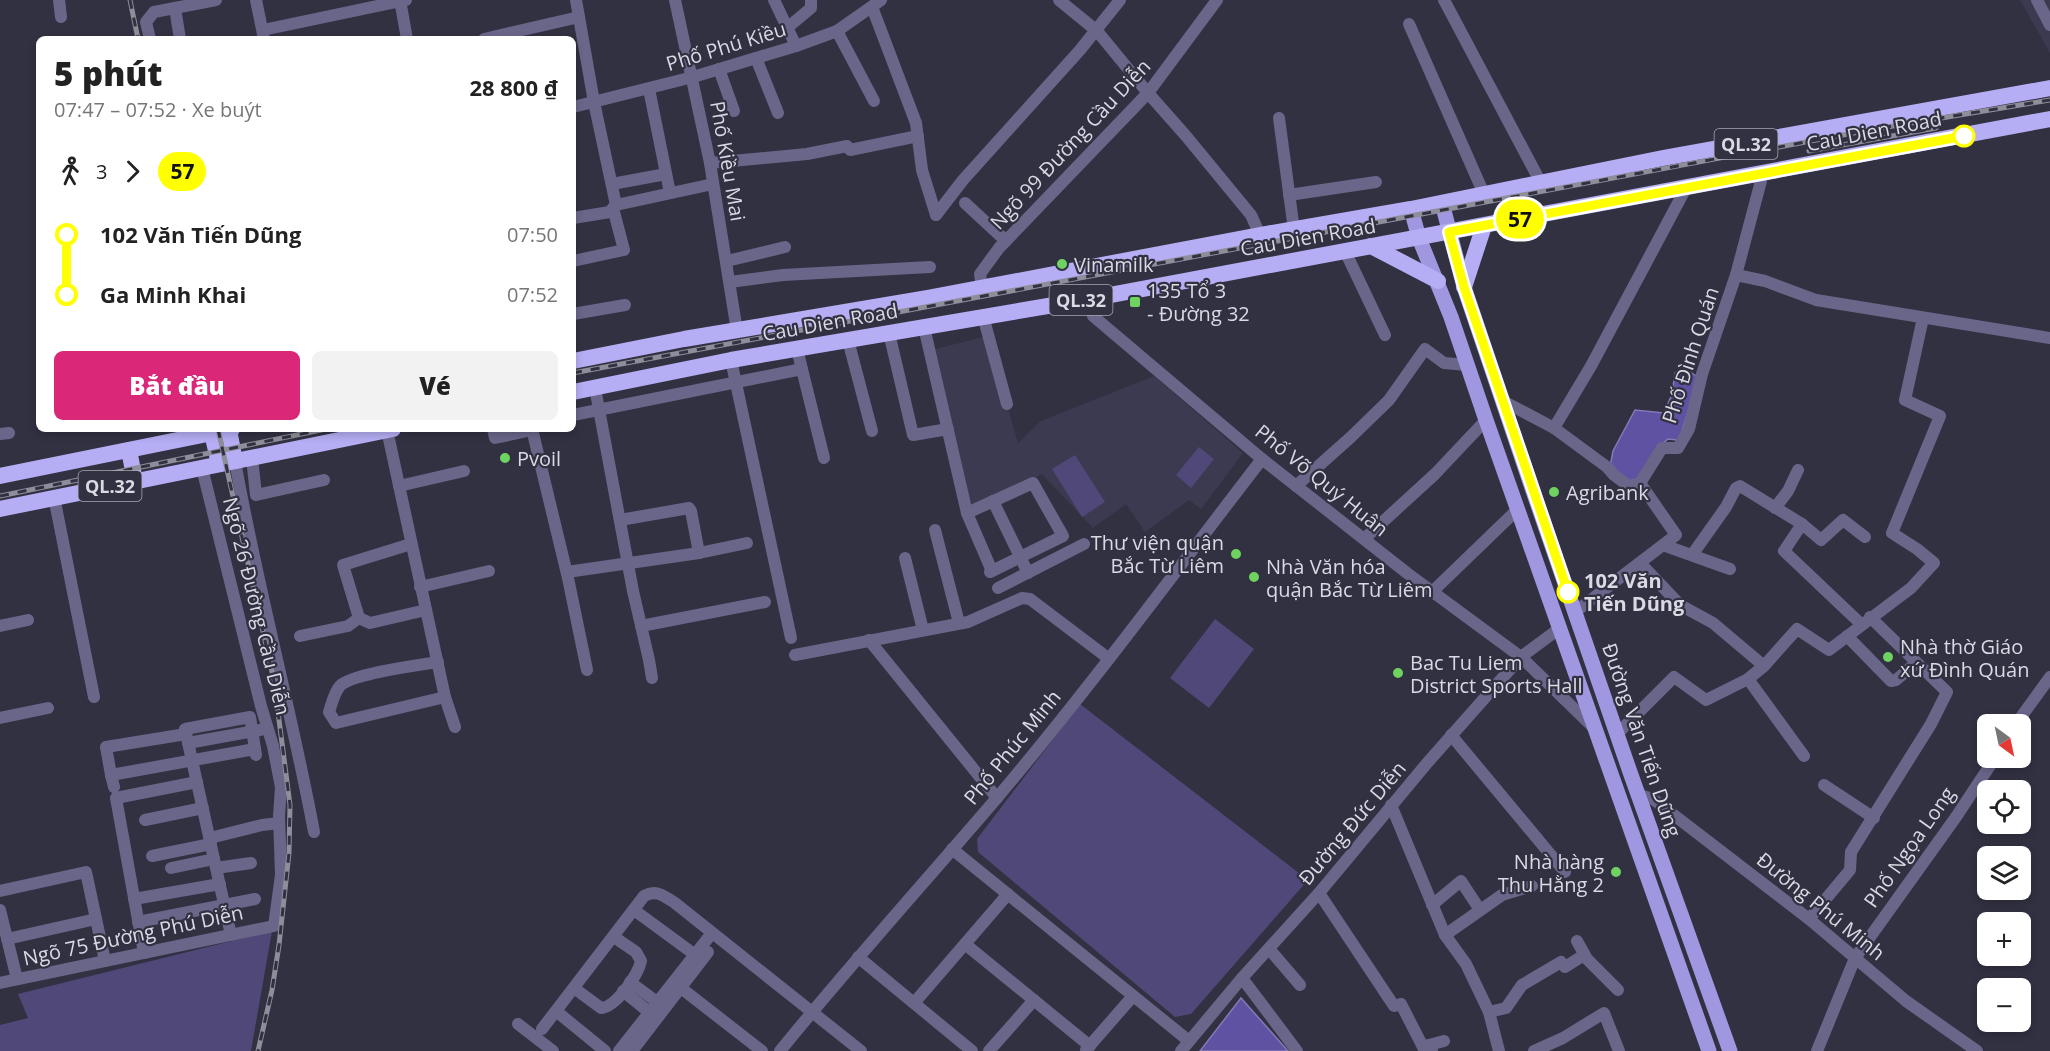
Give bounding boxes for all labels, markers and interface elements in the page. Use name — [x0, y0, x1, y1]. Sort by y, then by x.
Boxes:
street label: Phố Phú Kiều — [663, 15, 789, 77]
text: 5 phút — [54, 51, 163, 96]
street label: Ngõ 99 Đường Cầu Diễn — [984, 53, 1156, 235]
text: 28 800 ₫ — [469, 72, 558, 102]
text: 07:47 – 07:52 · Xe buýt — [54, 96, 262, 123]
street label: Phố Kiều Mai — [704, 99, 752, 223]
street label: Cau Dien Road — [1804, 105, 1944, 157]
unlabelled marker — [1953, 125, 1975, 147]
road number: QL.32 — [1714, 129, 1778, 159]
icon: walk — [54, 155, 87, 188]
icon: forward — [116, 155, 149, 188]
text: 57 — [170, 157, 194, 185]
text: 3 — [96, 158, 107, 185]
line badge: 57 — [1493, 200, 1547, 238]
text: 57 — [1508, 205, 1532, 233]
street label: Cau Dien Road — [1238, 212, 1378, 262]
text: 102 Văn Tiến Dũng — [100, 219, 301, 249]
text: 07:50 — [507, 221, 558, 248]
place label: Vinamilk — [1074, 251, 1154, 278]
marker: Vinamilk — [1055, 257, 1069, 271]
place label: 135 Tổ 3 - Đường 32 — [1147, 277, 1250, 327]
text: Ga Minh Khai — [100, 279, 246, 309]
text: 07:52 — [507, 281, 558, 308]
street label: Phố Đình Quán — [1655, 283, 1725, 427]
road number: QL.32 — [1050, 285, 1112, 315]
marker: 135 Tổ 3 - Đường 32 — [1128, 295, 1142, 309]
street label: Cau Dien Road — [760, 297, 900, 347]
button: Bắt đầu — [54, 351, 300, 420]
button: Vé — [312, 351, 558, 420]
street label: Phố Võ Quý Huân — [1250, 418, 1394, 542]
place label: Pvoil — [517, 445, 561, 472]
marker: Pvoil — [498, 451, 512, 465]
road number: QL.32 — [78, 471, 142, 501]
place label: Agribank — [1566, 479, 1649, 506]
marker: Agribank — [1547, 485, 1561, 499]
street label: Ngõ 26 Đường Cầu Diễn — [217, 494, 297, 718]
place label: Thư viện quận Bắc Từ Liêm — [1091, 529, 1224, 579]
marker: Thư viện quận Bắc Từ Liêm — [1229, 547, 1243, 561]
place label: Nhà Văn hóa quận Bắc Từ Liêm — [1266, 553, 1433, 603]
place label: 102 Văn Tiến Dũng — [1584, 567, 1685, 617]
marker: Nhà Văn hóa quận Bắc Từ Liêm — [1247, 570, 1261, 584]
marker: 102 Văn Tiến Dũng — [1557, 581, 1579, 603]
place label: Nhà thờ Giáo xứ Đình Quán — [1900, 633, 2029, 683]
street label: Đường Văn Tiến Dũng — [1596, 639, 1688, 841]
place label: Bac Tu Liem District Sports Hall — [1410, 649, 1583, 699]
marker: Nhà thờ Giáo xứ Đình Quán — [1881, 650, 1895, 664]
marker: Bac Tu Liem District Sports Hall — [1391, 666, 1405, 680]
street label: Phố Phúc Minh — [957, 684, 1067, 810]
north arrow — [1977, 714, 2031, 768]
map controls — [1977, 714, 2031, 1032]
street label: Đường Đức Diễn — [1292, 755, 1412, 891]
button: locate — [1977, 780, 2031, 834]
street label: Phố Ngọa Long — [1857, 781, 1961, 913]
street label: Đường Phú Minh — [1751, 846, 1891, 966]
button: layers — [1977, 846, 2031, 900]
place label: Nhà hàng Thu Hằng 2 — [1498, 848, 1604, 898]
marker: Nhà hàng Thu Hằng 2 — [1609, 865, 1623, 879]
street label: Ngõ 75 Đường Phú Diễn — [20, 898, 246, 972]
button: + — [1977, 912, 2031, 966]
button: − — [1977, 978, 2031, 1032]

